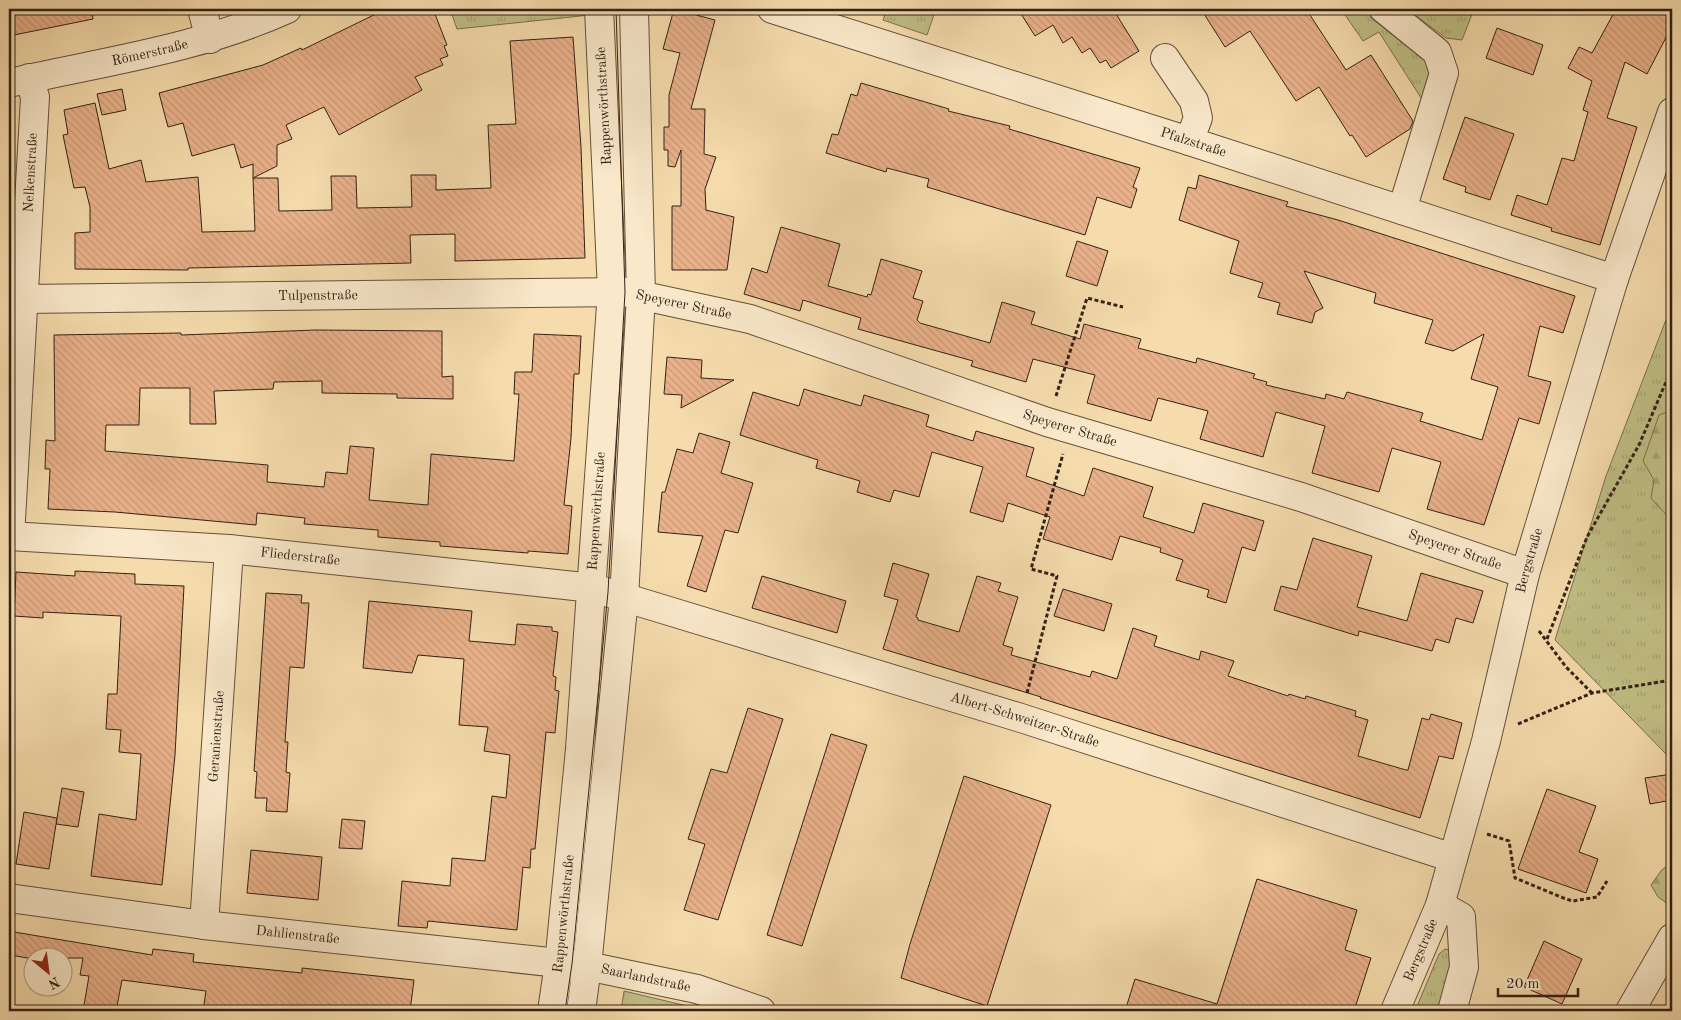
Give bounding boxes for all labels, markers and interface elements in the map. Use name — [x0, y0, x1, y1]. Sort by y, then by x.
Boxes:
street label: Römerstraße — [110, 37, 189, 68]
street label: Rappenwörthstraße — [594, 46, 614, 166]
street label: Pfalzstraße — [1159, 125, 1228, 160]
street label: Nelkenstraße — [21, 132, 40, 213]
street label: Tulpenstraße — [278, 288, 358, 303]
street label: Speyerer Straße — [634, 288, 733, 322]
street label: Speyerer Straße — [1021, 407, 1119, 449]
street label: Rappenwörthstraße — [585, 451, 608, 571]
street label: Speyerer Straße — [1407, 527, 1503, 572]
street label: Bergstraße — [1514, 527, 1545, 595]
street label: Fliederstraße — [259, 545, 341, 568]
street label: Geranienstraße — [207, 690, 227, 783]
street label: Albert-Schweitzer-Straße — [949, 690, 1101, 750]
street label: Rappenwörthstraße — [551, 854, 577, 974]
street label: Bergstraße — [1401, 917, 1440, 984]
street label: Dahlienstraße — [255, 924, 340, 946]
north arrow — [22, 948, 72, 998]
street label: Saarlandstraße — [600, 962, 692, 994]
scale bar — [1498, 965, 1578, 997]
text: N — [45, 974, 62, 991]
text: 20 m — [1506, 977, 1540, 992]

